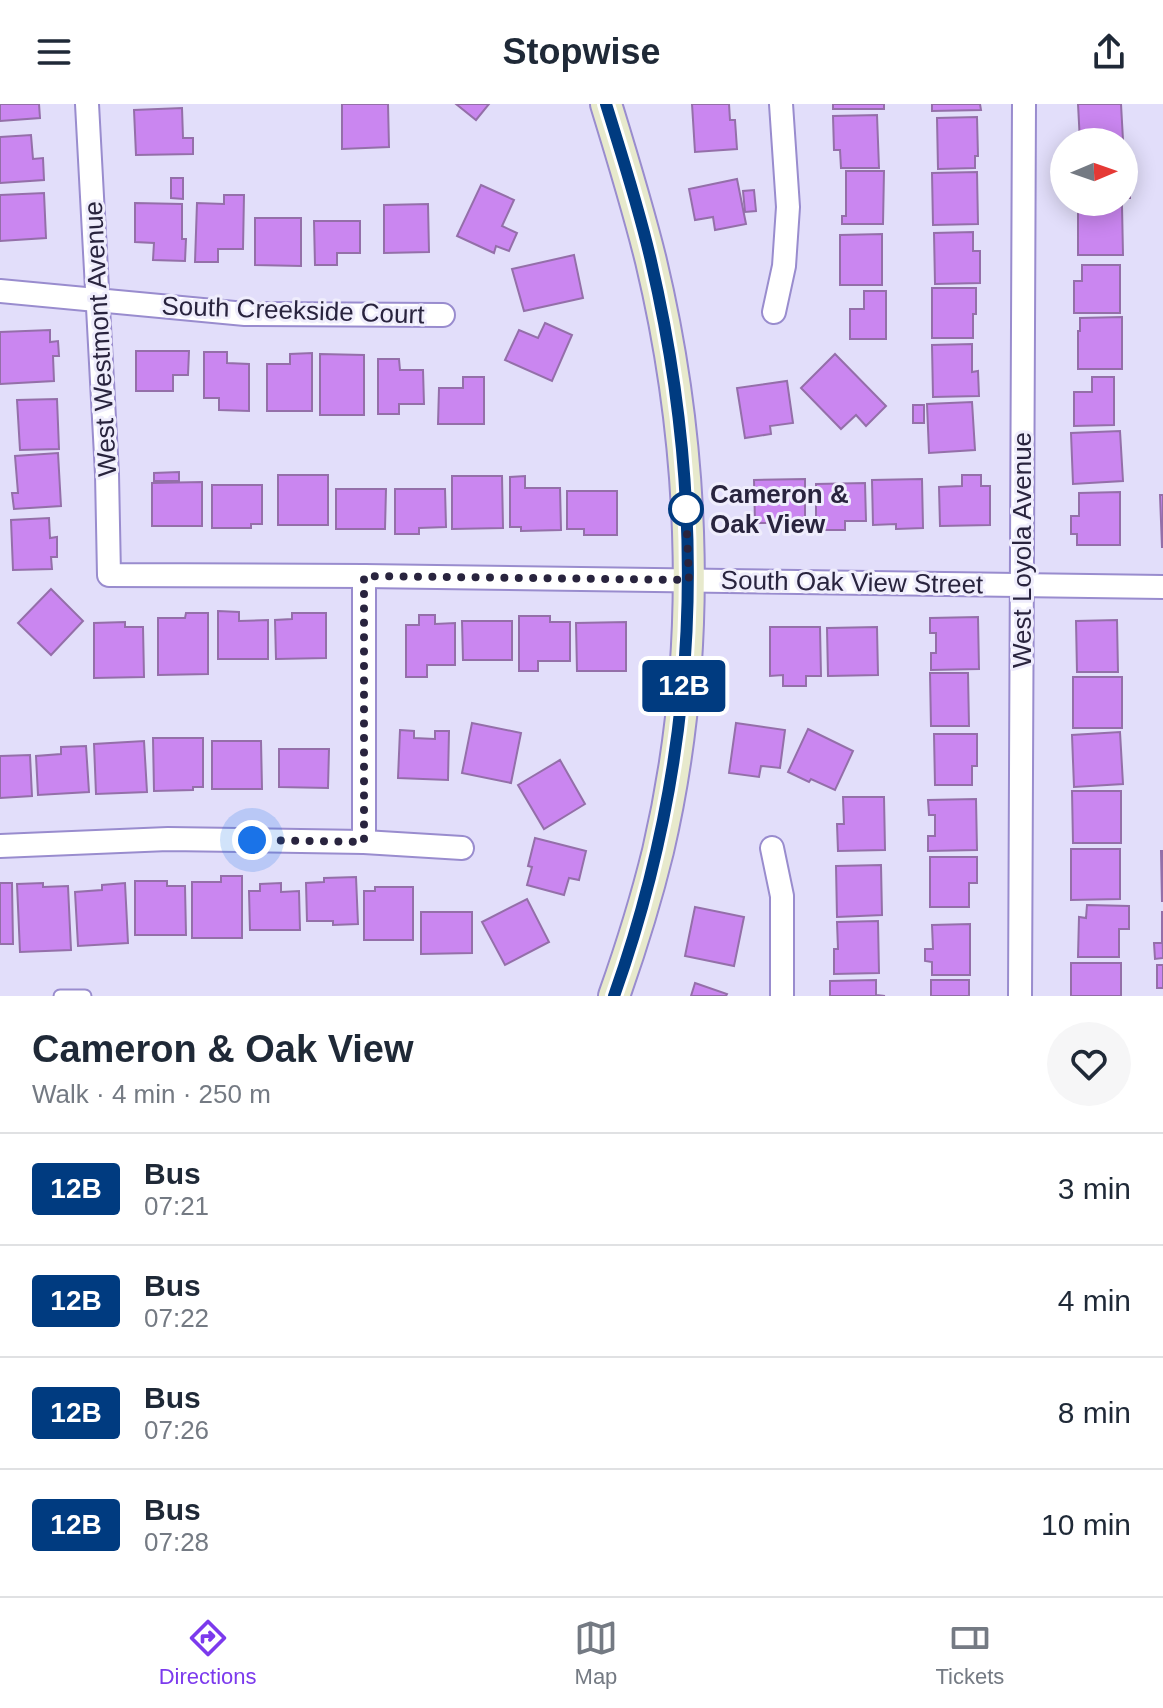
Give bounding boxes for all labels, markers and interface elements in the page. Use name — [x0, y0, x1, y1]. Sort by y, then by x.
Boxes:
icon: menu — [32, 30, 76, 74]
icon: share — [1087, 30, 1131, 74]
text: Stopwise — [502, 31, 661, 72]
north arrow — [1050, 128, 1138, 216]
map controls — [1050, 128, 1138, 216]
street label: West Westmont Avenue — [78, 200, 122, 478]
street label: South Creekside Court — [161, 290, 426, 330]
street label: West Loyola Avenue — [1007, 432, 1037, 668]
place label: Cameron & Oak View — [710, 479, 849, 539]
marker: Cameron & Oak View — [669, 492, 703, 526]
street label: South Oak View Street — [720, 565, 984, 599]
line badge: 12B — [638, 660, 730, 712]
text: 12B — [658, 670, 710, 701]
your location — [232, 820, 272, 860]
button: heart — [1047, 1022, 1131, 1106]
text: Cameron & Oak View — [32, 1028, 414, 1070]
text: Walk · 4 min · 250 m — [32, 1079, 271, 1109]
text: Bus — [144, 1157, 201, 1190]
text: 3 min — [1058, 1172, 1131, 1205]
text: 12B — [50, 1173, 102, 1204]
text: 07:21 — [144, 1191, 209, 1221]
text: Bus — [144, 1269, 201, 1302]
text: 4 min — [1058, 1284, 1131, 1317]
text: 12B — [50, 1285, 102, 1316]
text: 07:22 — [144, 1303, 209, 1333]
text: Bus — [144, 1381, 201, 1414]
text: 8 min — [1058, 1396, 1131, 1429]
text: 12B — [50, 1397, 102, 1428]
text: 07:26 — [144, 1415, 209, 1445]
text: Bus — [144, 1493, 201, 1526]
text: 10 min — [1041, 1508, 1131, 1541]
text: 12B — [50, 1509, 102, 1540]
text: 07:28 — [144, 1527, 209, 1557]
tab: Directions — [159, 1616, 257, 1690]
tab: Map — [574, 1616, 618, 1690]
tab: Tickets — [935, 1616, 1004, 1690]

